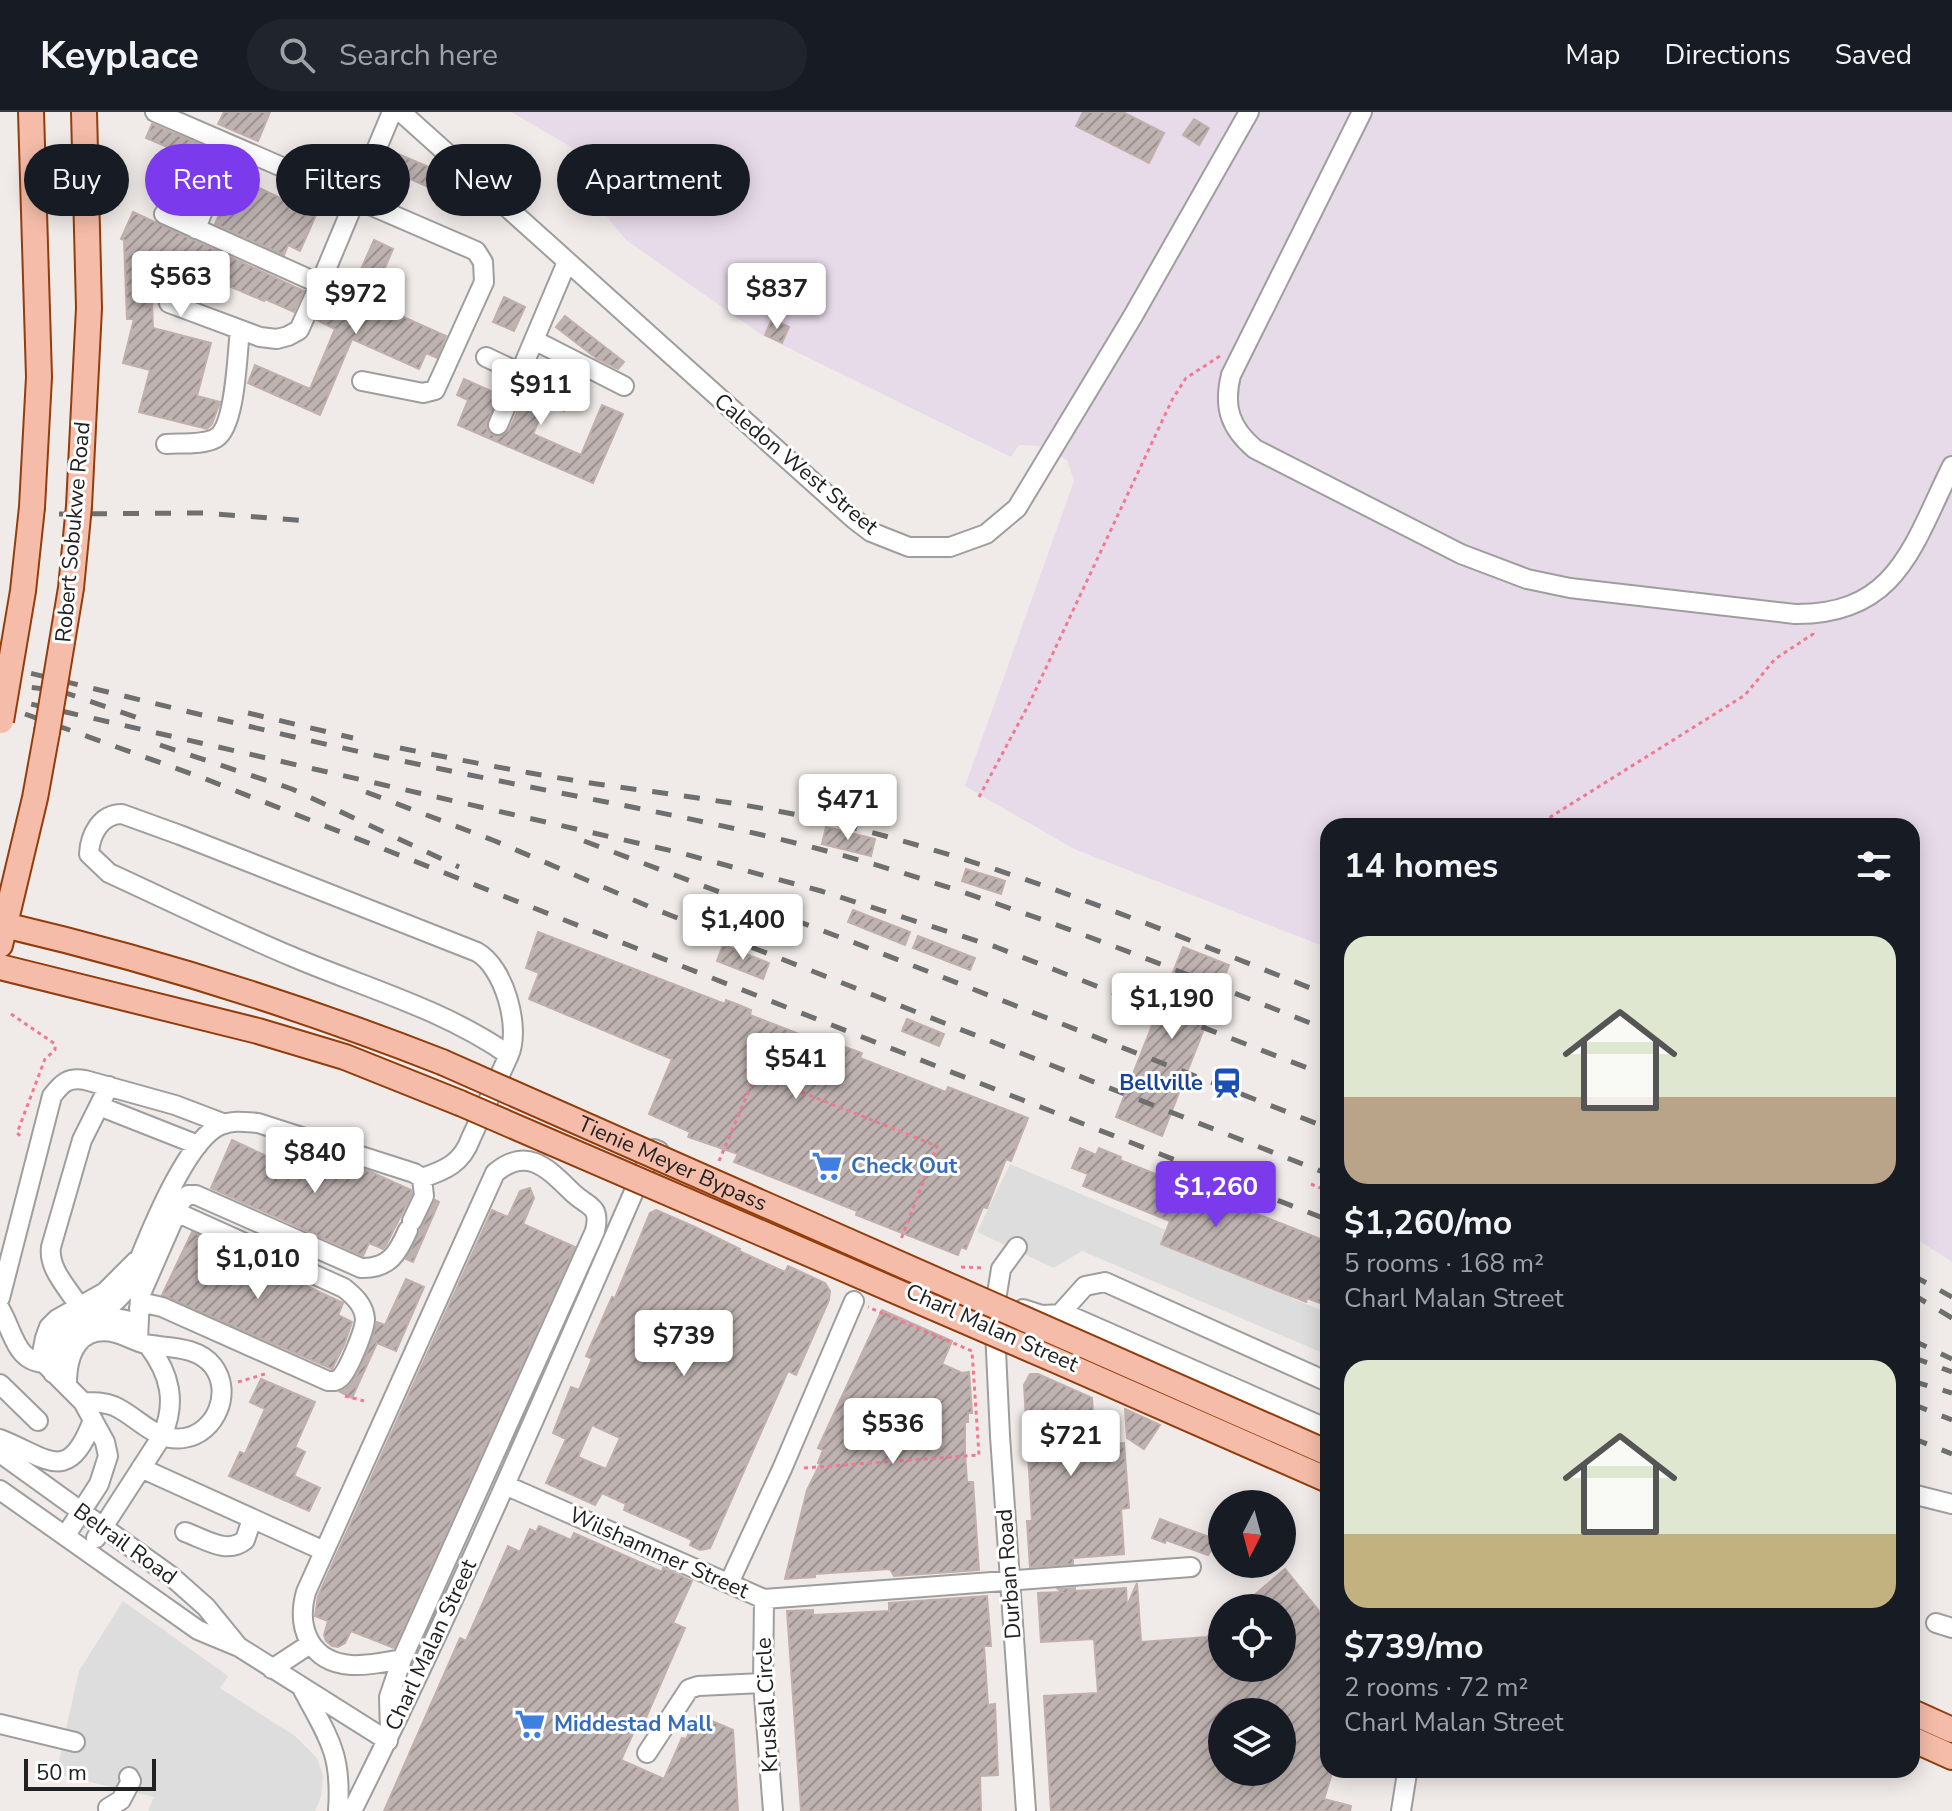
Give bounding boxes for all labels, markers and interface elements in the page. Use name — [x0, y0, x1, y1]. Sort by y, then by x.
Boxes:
search box — [247, 19, 807, 91]
text: Keyplace — [40, 30, 199, 81]
icon: search — [275, 33, 319, 77]
text: Search here — [339, 35, 498, 76]
text: Map — [1565, 36, 1620, 74]
text: Directions — [1664, 36, 1791, 74]
text: Saved — [1835, 36, 1912, 74]
chip: Buy — [24, 144, 129, 216]
chip: Rent — [145, 144, 260, 216]
chip: Filters — [276, 144, 410, 216]
chip: New — [426, 144, 541, 216]
chip: Apartment — [557, 144, 750, 216]
pin: $563 — [134, 251, 228, 319]
text: $563 — [150, 259, 212, 294]
pin: $837 — [730, 263, 824, 331]
pin: $972 — [309, 268, 403, 336]
text: $837 — [746, 271, 808, 306]
text: $972 — [325, 276, 387, 311]
pin: $911 — [494, 359, 588, 427]
text: $911 — [510, 367, 572, 402]
street label: Caledon West Street — [707, 386, 885, 542]
street label: Robert Sobukwe Road — [48, 420, 98, 644]
pin: $471 — [801, 774, 895, 842]
text: $471 — [817, 782, 879, 817]
text: 14 homes — [1344, 843, 1498, 889]
icon: filters — [1852, 844, 1896, 888]
pin: $1,400 — [678, 894, 808, 962]
text: $1,400 — [701, 902, 785, 937]
pin: $1,190 — [1107, 973, 1237, 1041]
text: $1,190 — [1130, 981, 1214, 1016]
icon: home — [1548, 988, 1692, 1132]
pin: $541 — [749, 1033, 843, 1101]
text: $541 — [765, 1041, 827, 1076]
station icon: Bellville — [1210, 1066, 1244, 1100]
place label: Bellville — [1119, 1068, 1203, 1098]
street label: Tienie Meyer Bypass — [573, 1109, 772, 1219]
pin: $840 — [268, 1127, 362, 1195]
text: $840 — [284, 1135, 346, 1170]
supermarket icon: Check Out — [810, 1149, 844, 1183]
place label: Check Out — [851, 1151, 958, 1181]
pin: $1,260 — [1151, 1161, 1281, 1229]
text: $1,260 — [1174, 1169, 1258, 1204]
text: $1,260/mo — [1344, 1200, 1512, 1246]
pin: $1,010 — [193, 1233, 323, 1301]
text: $1,010 — [216, 1241, 300, 1276]
text: 5 rooms · 168 m² — [1344, 1246, 1544, 1281]
street label: Charl Malan Street — [901, 1277, 1083, 1380]
text: Charl Malan Street — [1344, 1281, 1564, 1316]
pin: $739 — [637, 1310, 731, 1378]
text: $739 — [653, 1318, 715, 1353]
pin: $536 — [846, 1398, 940, 1466]
text: $536 — [862, 1406, 924, 1441]
pin: $721 — [1024, 1410, 1118, 1478]
icon: home — [1548, 1412, 1692, 1556]
text: $721 — [1040, 1418, 1102, 1453]
north arrow — [1208, 1490, 1296, 1578]
map controls — [1208, 1490, 1296, 1786]
street label: Belrail Road — [67, 1496, 183, 1592]
street label: Wilshammer Street — [565, 1500, 754, 1606]
street label: Durban Road — [989, 1508, 1029, 1640]
street label: Charl Malan Street — [378, 1554, 484, 1736]
button: locate — [1208, 1594, 1296, 1682]
text: $739/mo — [1344, 1624, 1484, 1670]
street label: Kruskal Circle — [748, 1637, 786, 1773]
text: 2 rooms · 72 m² — [1344, 1670, 1528, 1705]
button: layers — [1208, 1698, 1296, 1786]
text: Charl Malan Street — [1344, 1705, 1564, 1740]
supermarket icon: Middestad Mall — [513, 1707, 547, 1741]
place label: Middestad Mall — [554, 1709, 712, 1739]
scale bar — [24, 1755, 156, 1791]
text: 50 m — [36, 1758, 87, 1788]

